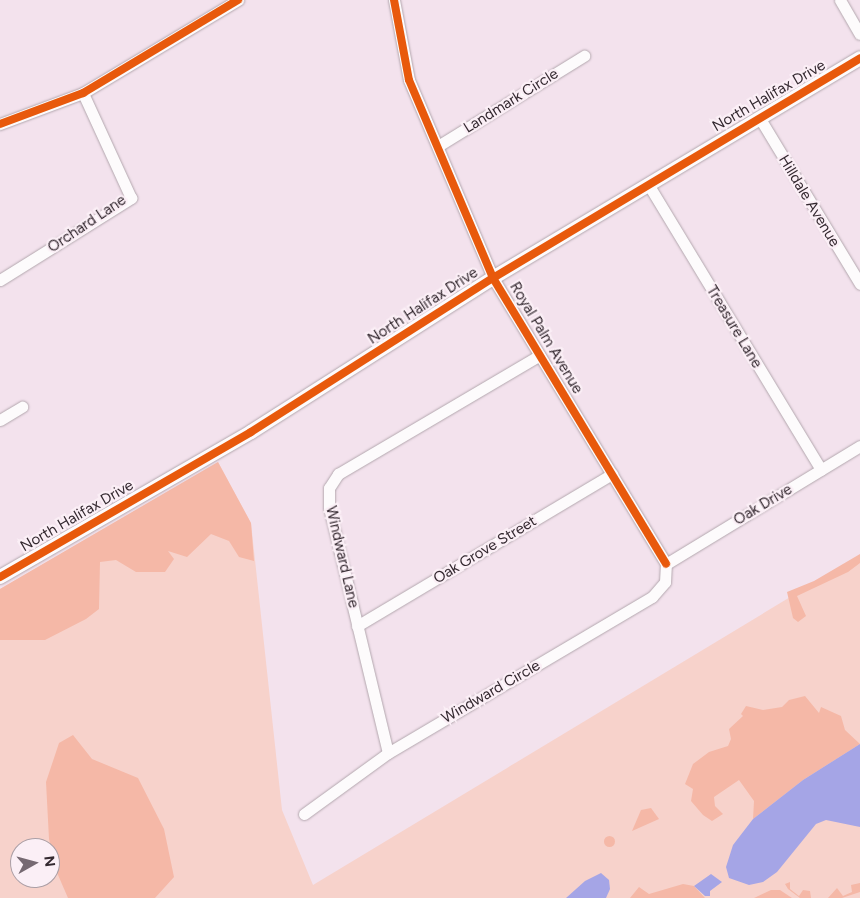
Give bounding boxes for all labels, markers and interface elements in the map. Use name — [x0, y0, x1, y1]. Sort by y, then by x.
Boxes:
street label: North Halifax Drive — [709, 56, 829, 136]
street label: Landmark Circle — [460, 65, 562, 137]
street label: Hilldale Avenue — [775, 152, 843, 250]
street label: Orchard Lane — [44, 191, 130, 257]
street label: North Halifax Drive — [365, 264, 481, 348]
street label: Royal Palm Avenue — [506, 279, 586, 397]
street label: Treasure Lane — [702, 283, 766, 371]
street label: North Halifax Drive — [17, 476, 137, 556]
street label: Oak Drive — [731, 481, 795, 529]
street label: Windward Lane — [322, 504, 362, 610]
street label: Oak Grove Street — [430, 512, 540, 588]
street label: Windward Circle — [439, 657, 543, 727]
north arrow — [10, 838, 60, 888]
text: N — [40, 855, 58, 868]

